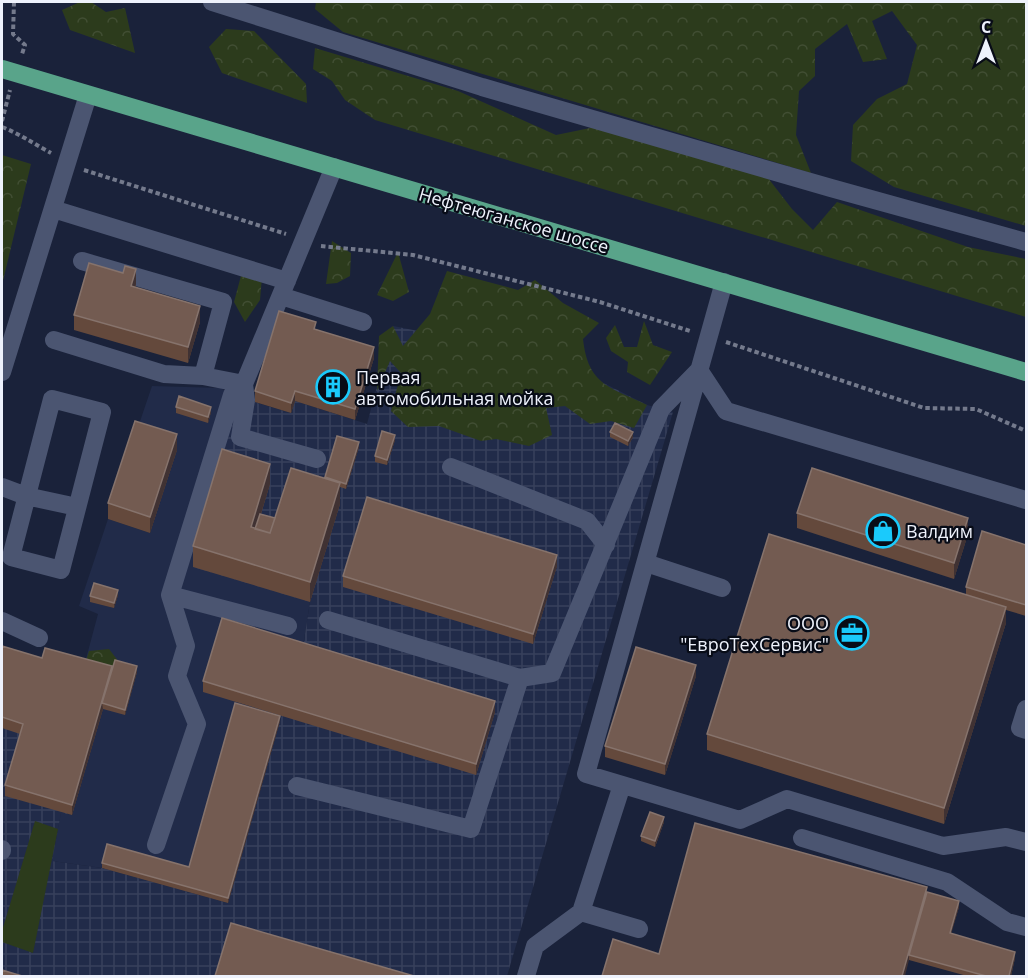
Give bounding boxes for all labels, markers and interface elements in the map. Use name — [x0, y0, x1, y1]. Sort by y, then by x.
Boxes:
north arrow — [956, 12, 1016, 72]
text: С — [981, 16, 991, 38]
street label: Нефтеюганское шоссе — [416, 181, 612, 259]
place label: Первая автомобильная мойка — [356, 365, 554, 410]
building icon: Первая автомобильная мойка — [315, 369, 351, 405]
shop icon: Валдим — [865, 513, 901, 549]
place label: Валдим — [906, 519, 973, 543]
place label: ООО "ЕвроТехСервис" — [680, 611, 829, 656]
office icon: ООО "ЕвроТехСервис" — [834, 615, 870, 651]

